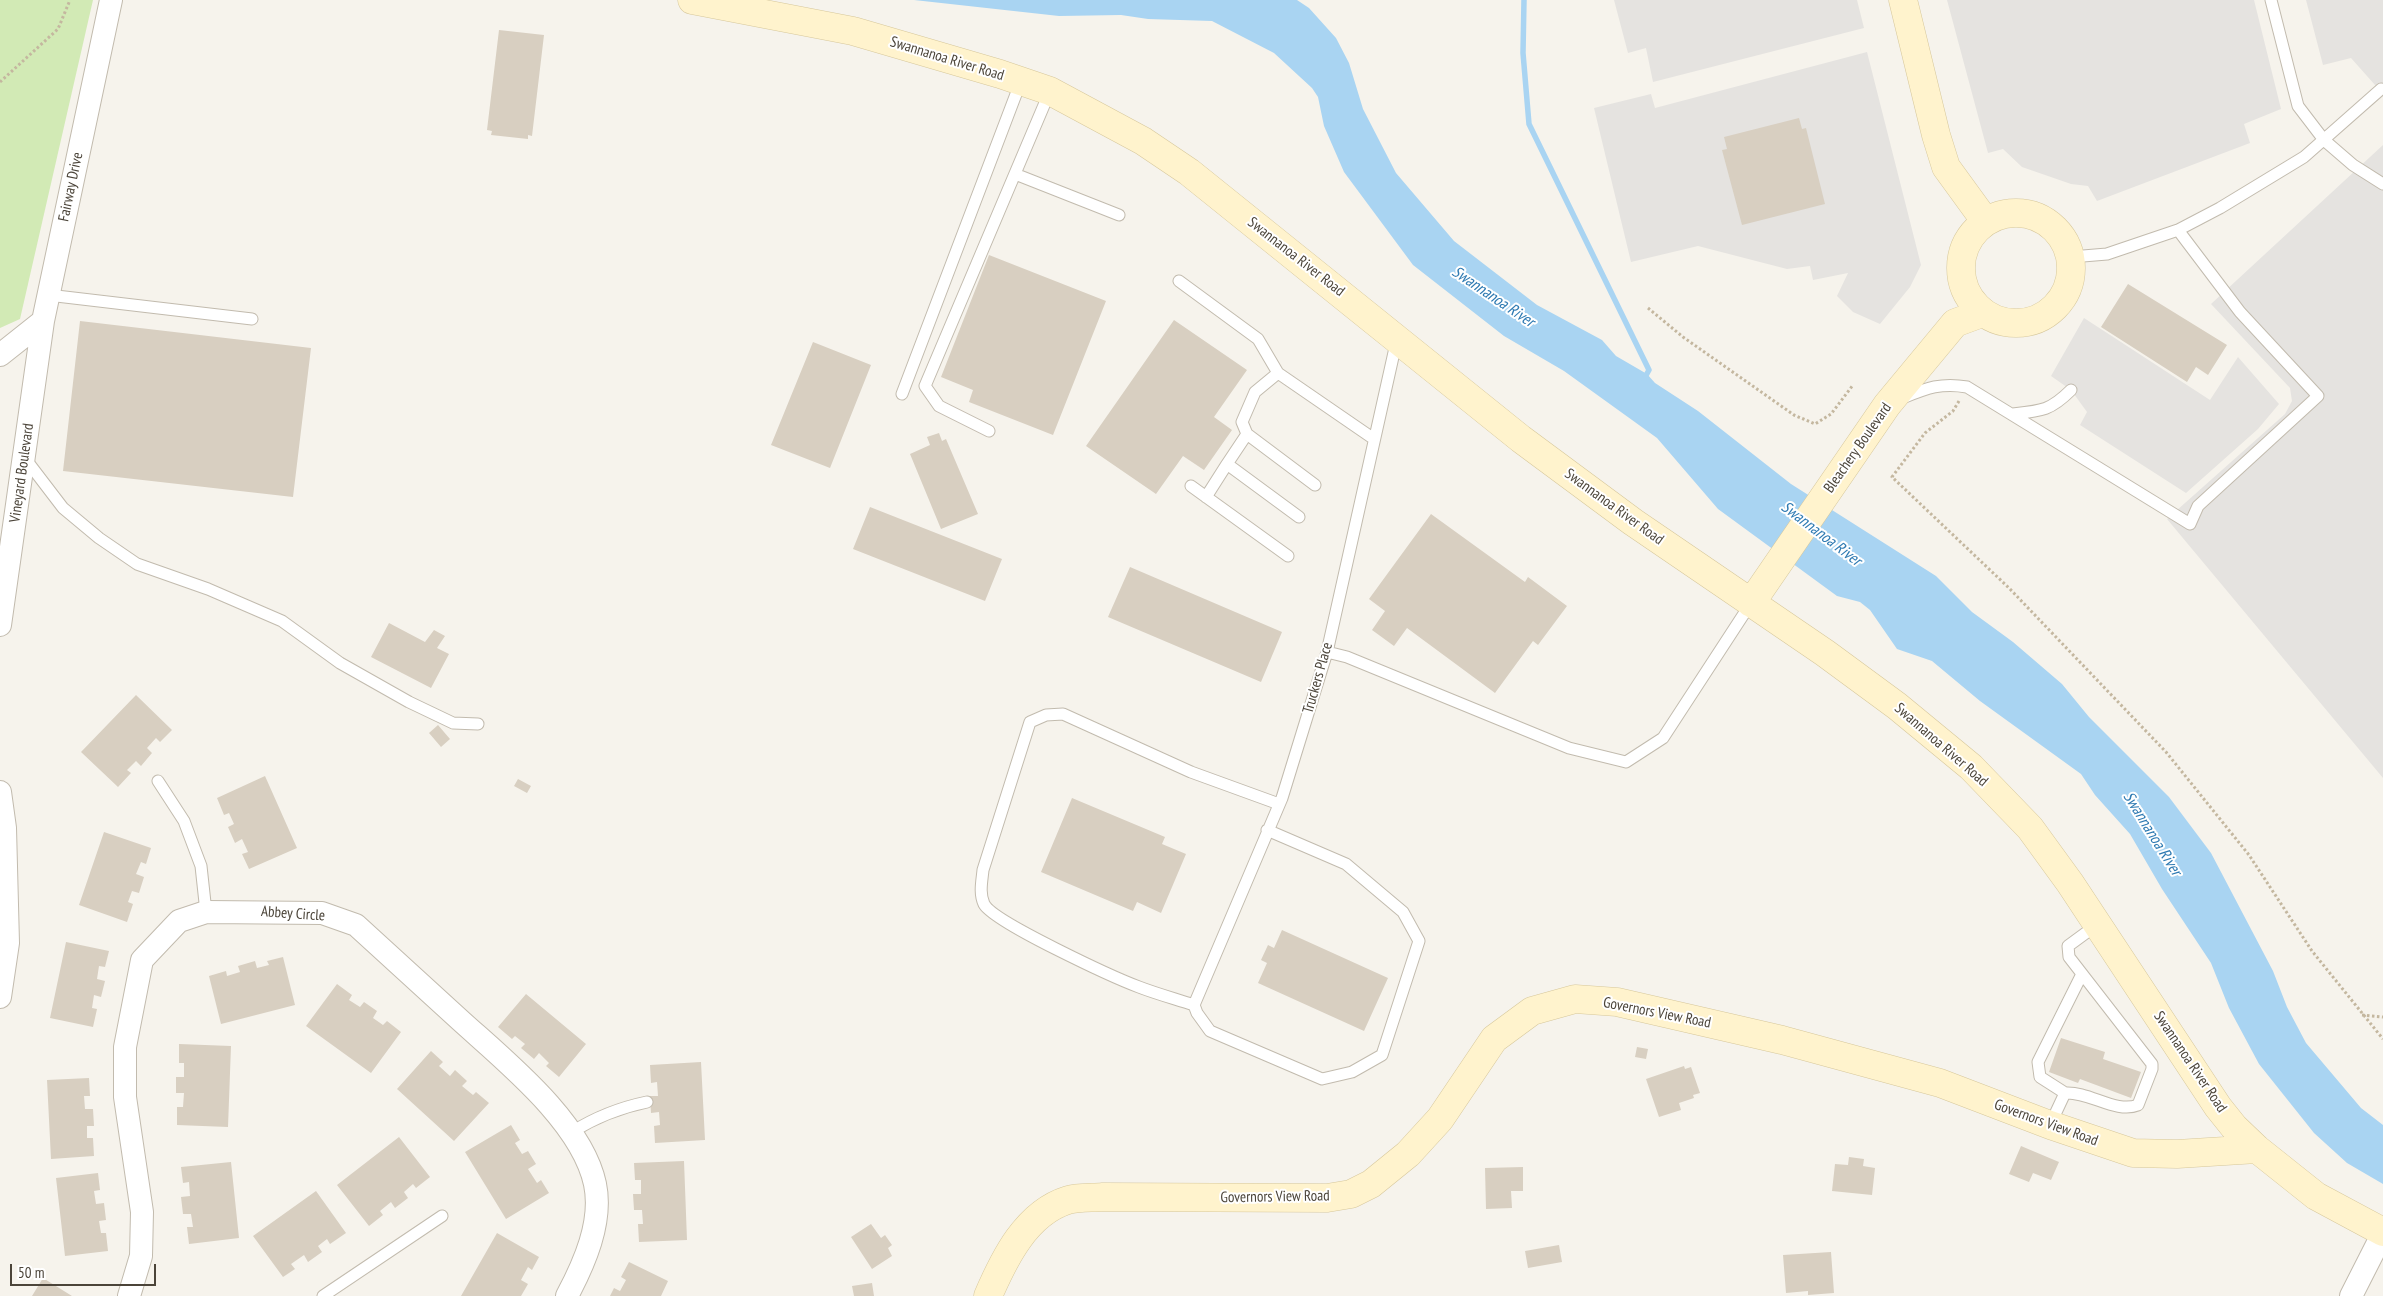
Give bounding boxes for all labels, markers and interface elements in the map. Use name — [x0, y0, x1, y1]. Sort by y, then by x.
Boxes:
street label: Swannanoa River Road — [888, 33, 1006, 85]
street label: Fairway Drive — [55, 151, 87, 223]
street label: Swannanoa River Road — [1244, 214, 1348, 300]
water label: Swannanoa River — [1448, 262, 1538, 332]
street label: Bleachery Boulevard — [1820, 400, 1896, 496]
street label: Vineyard Boulevard — [6, 422, 38, 524]
street label: Swannanoa River Road — [1561, 465, 1667, 549]
water label: Swannanoa River — [1777, 498, 1865, 570]
street label: Truckers Place — [1299, 640, 1337, 716]
street label: Swannanoa River Road — [1891, 699, 1991, 791]
water label: Swannanoa River — [2119, 789, 2185, 879]
street label: Abbey Circle — [260, 903, 326, 925]
street label: Governors View Road — [1602, 994, 1712, 1032]
street label: Swannanoa River Road — [2150, 1008, 2230, 1116]
street label: Governors View Road — [1992, 1096, 2100, 1150]
street label: Governors View Road — [1220, 1187, 1330, 1207]
scale bar — [12, 1254, 159, 1286]
text: 50 m — [18, 1263, 44, 1282]

